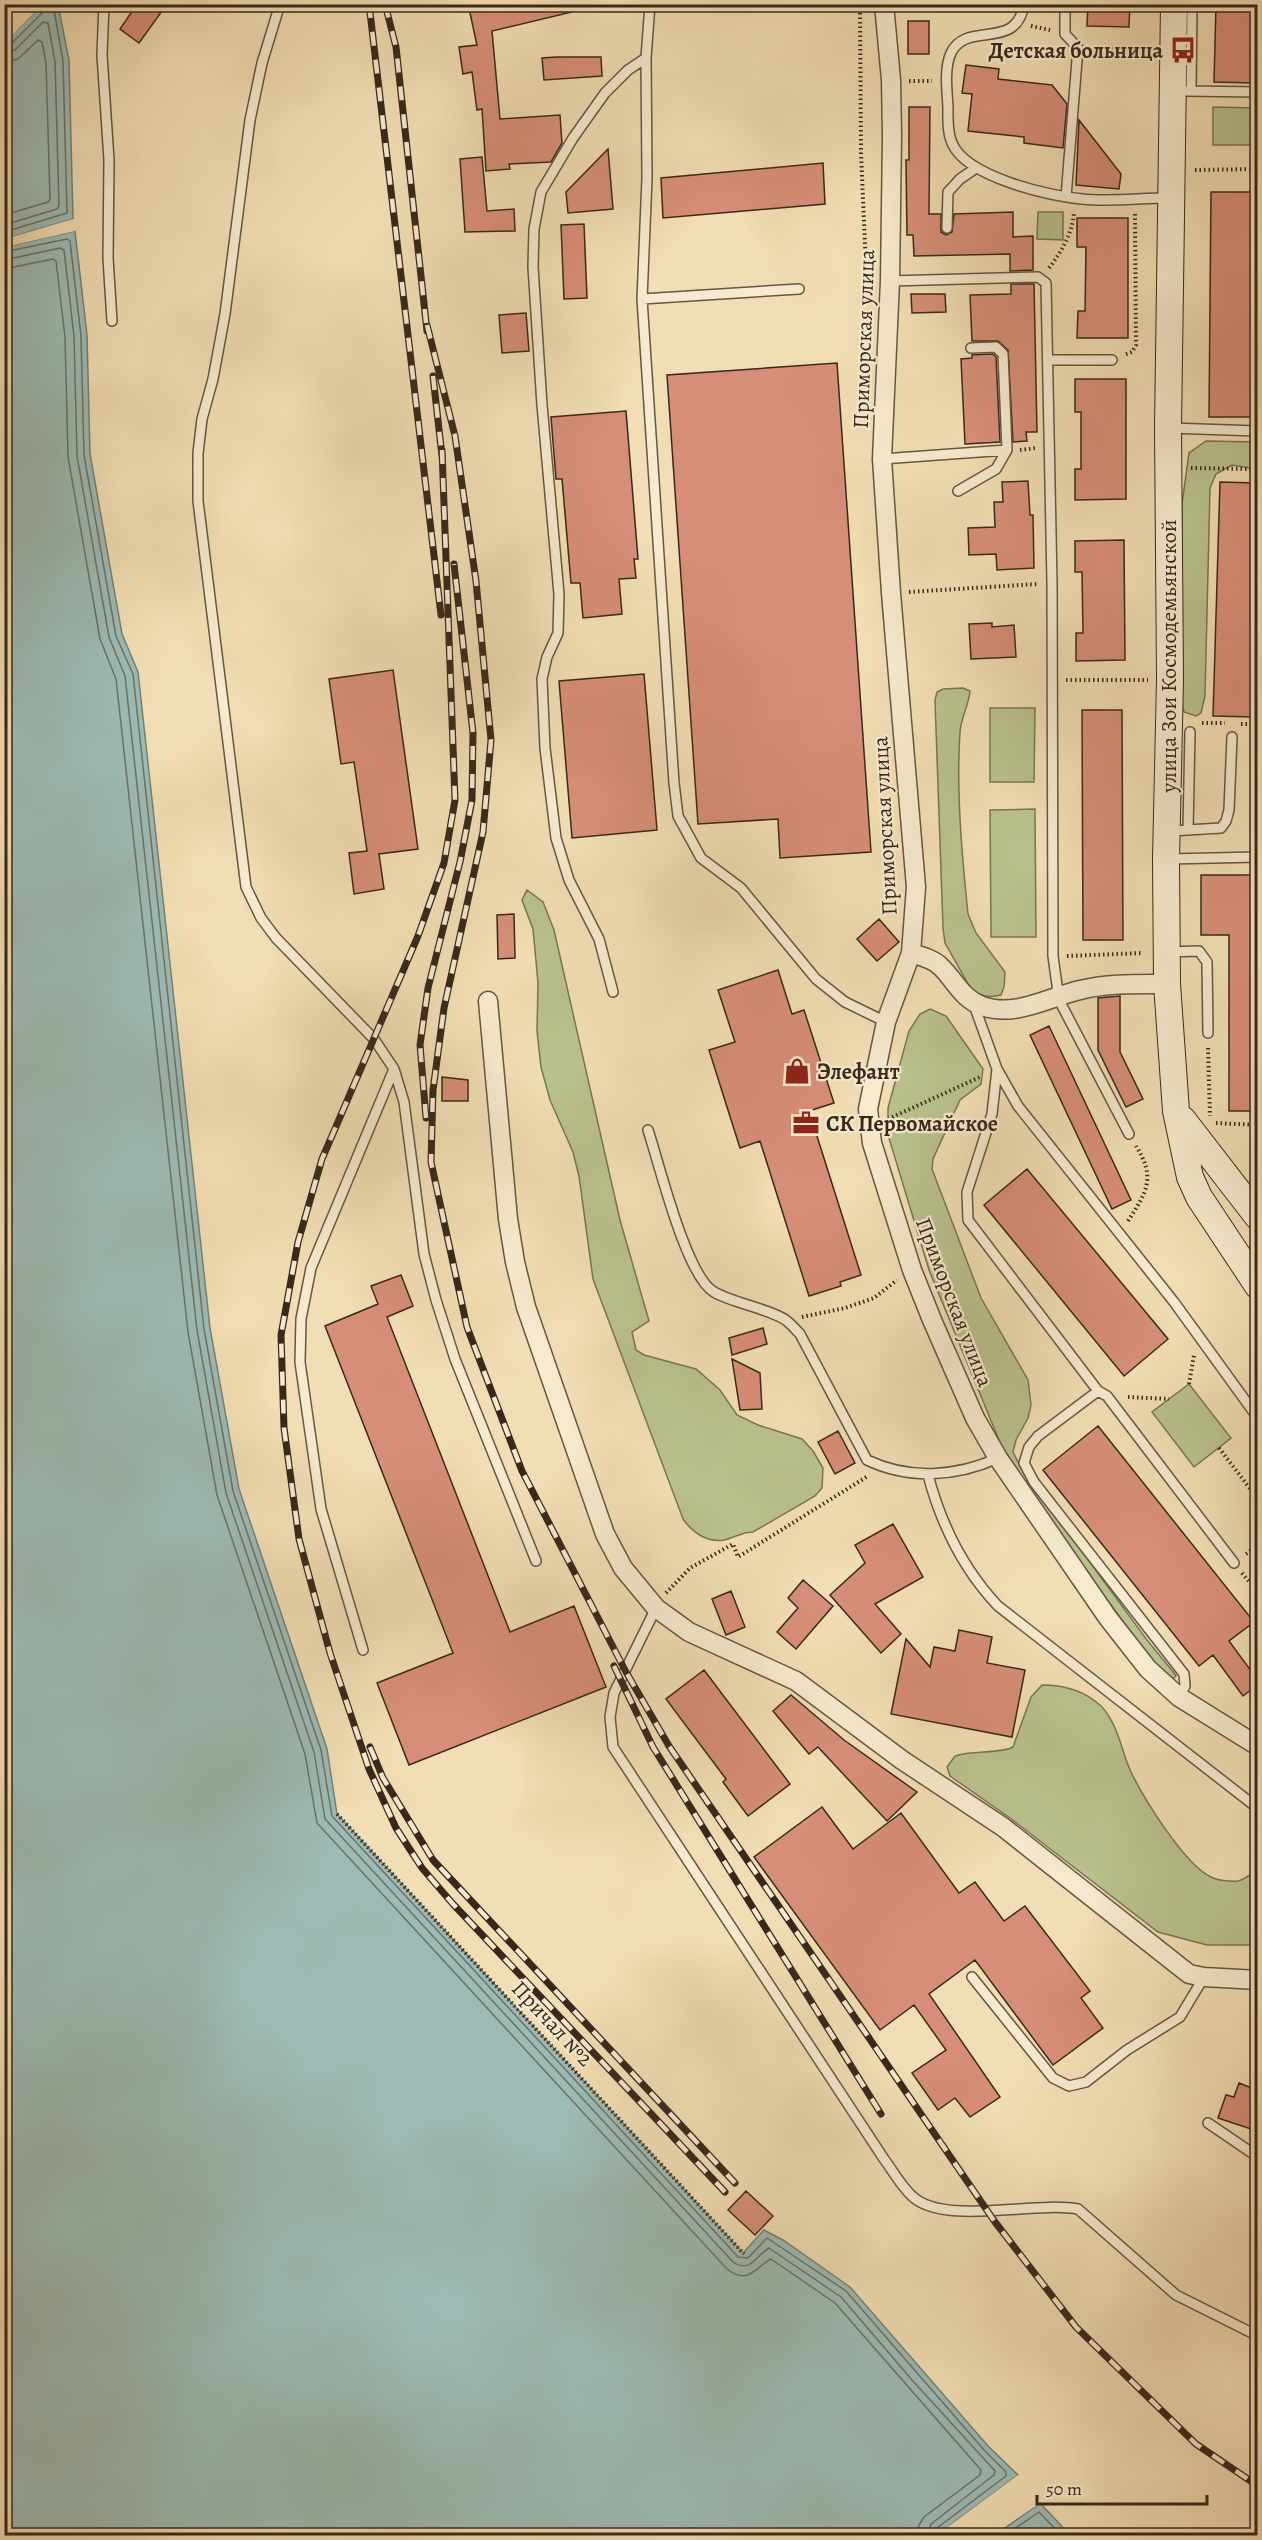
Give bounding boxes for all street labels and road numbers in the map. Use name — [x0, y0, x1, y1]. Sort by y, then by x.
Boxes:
street label: Приморская улица — [846, 248, 882, 429]
street label: улица Зои Космодемьянской — [1154, 519, 1184, 794]
street label: Приморская улица — [865, 735, 905, 916]
street label: Приморская улица — [908, 1213, 1001, 1392]
street label: Причал №2 — [505, 1974, 600, 2073]

